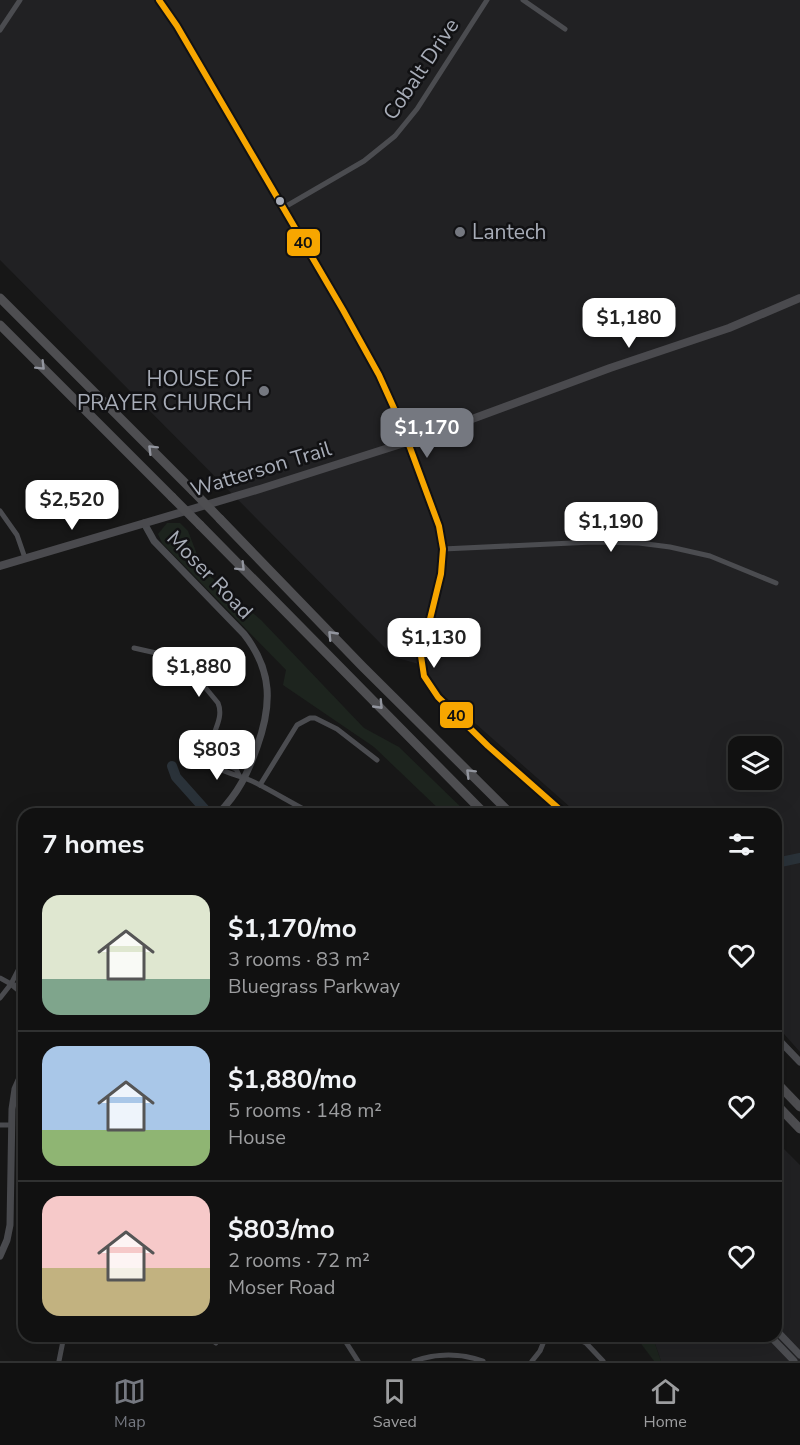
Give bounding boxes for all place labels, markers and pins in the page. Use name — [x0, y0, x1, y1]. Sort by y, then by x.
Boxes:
unlabelled marker — [274, 195, 286, 207]
place label: Lantech — [472, 218, 547, 246]
marker: Lantech — [453, 225, 467, 239]
pin: $1,180 — [580, 298, 678, 349]
place label: HOUSE OF PRAYER CHURCH — [77, 365, 252, 417]
marker: HOUSE OF PRAYER CHURCH — [257, 384, 271, 398]
pin: $1,170 — [378, 408, 476, 459]
pin: $2,520 — [23, 480, 121, 531]
pin: $1,190 — [562, 502, 660, 553]
pin: $1,130 — [385, 618, 483, 669]
pin: $1,880 — [150, 647, 248, 698]
pin: $803 — [181, 730, 253, 781]

